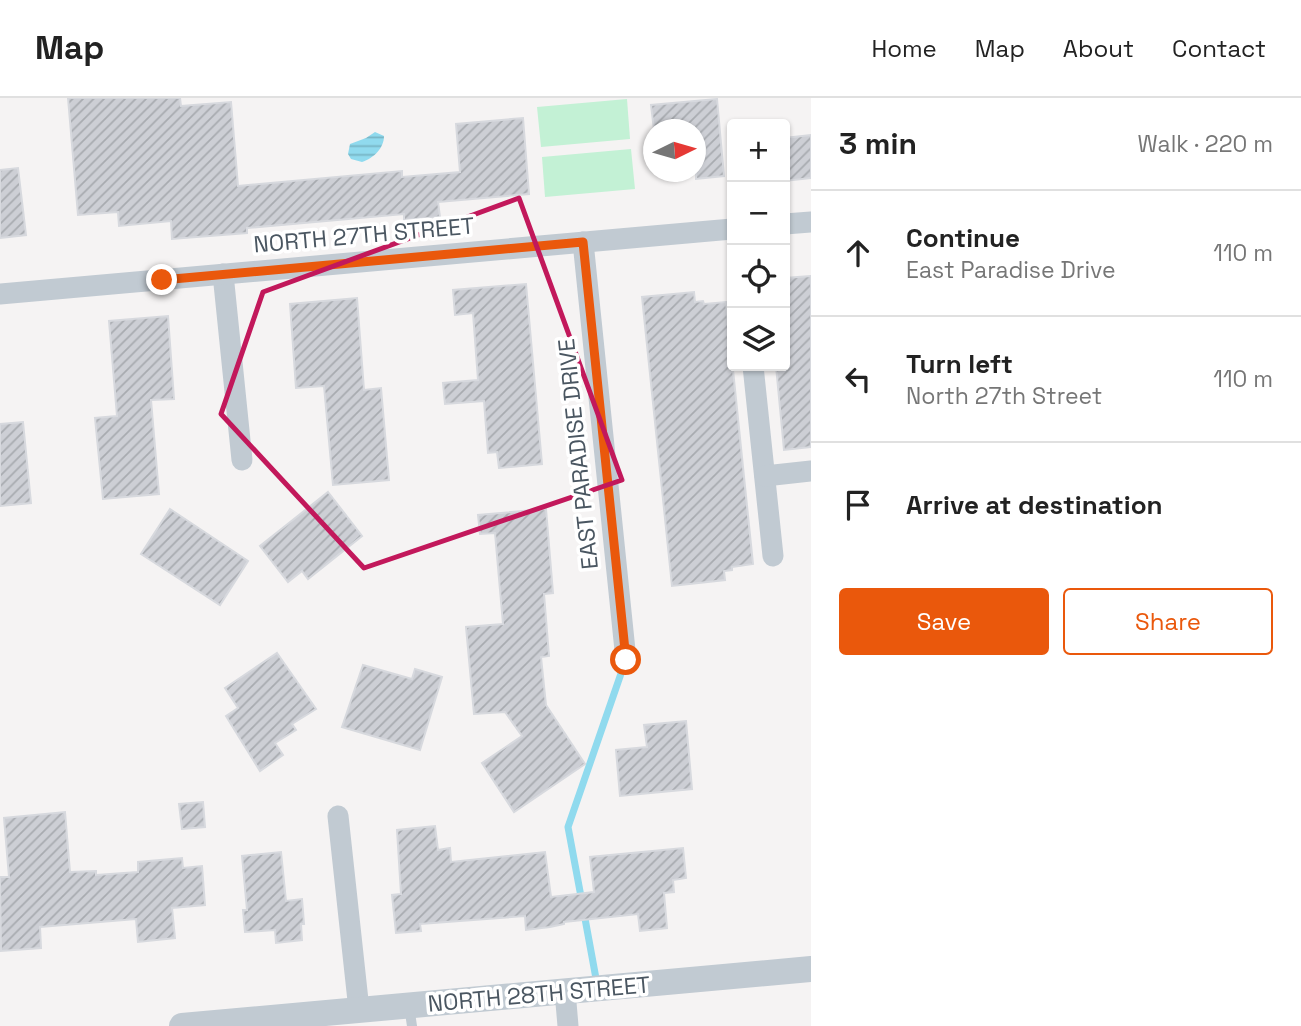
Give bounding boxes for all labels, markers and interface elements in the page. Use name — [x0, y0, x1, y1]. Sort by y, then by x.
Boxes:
text: Map — [35, 27, 104, 69]
text: Home — [871, 33, 937, 64]
text: Map — [975, 33, 1025, 64]
text: About — [1063, 33, 1134, 64]
text: Contact — [1172, 33, 1266, 64]
north arrow — [643, 119, 706, 182]
map controls — [727, 119, 790, 371]
button: + — [727, 119, 790, 182]
text: 3 min — [839, 124, 917, 163]
text: Walk · 220 m — [1138, 129, 1273, 159]
button: − — [727, 182, 790, 245]
street label: NORTH 27TH STREET — [252, 210, 476, 260]
text: Continue — [906, 221, 1020, 255]
icon: ahead — [839, 234, 877, 272]
text: 110 m — [1213, 238, 1273, 268]
button: locate — [727, 245, 790, 308]
text: East Paradise Drive — [906, 255, 1116, 285]
route end — [146, 264, 177, 295]
button: layers — [727, 308, 790, 371]
street label: EAST PARADISE DRIVE — [551, 337, 605, 571]
text: Turn left — [906, 347, 1013, 381]
icon: left — [839, 360, 877, 398]
text: 110 m — [1213, 364, 1273, 394]
text: North 27th Street — [906, 381, 1102, 411]
icon: arrive — [839, 486, 877, 524]
text: Arrive at destination — [906, 488, 1163, 522]
button: Save — [839, 588, 1049, 655]
button: Share — [1063, 588, 1273, 655]
route start — [610, 644, 641, 675]
street label: NORTH 28TH STREET — [427, 969, 651, 1019]

